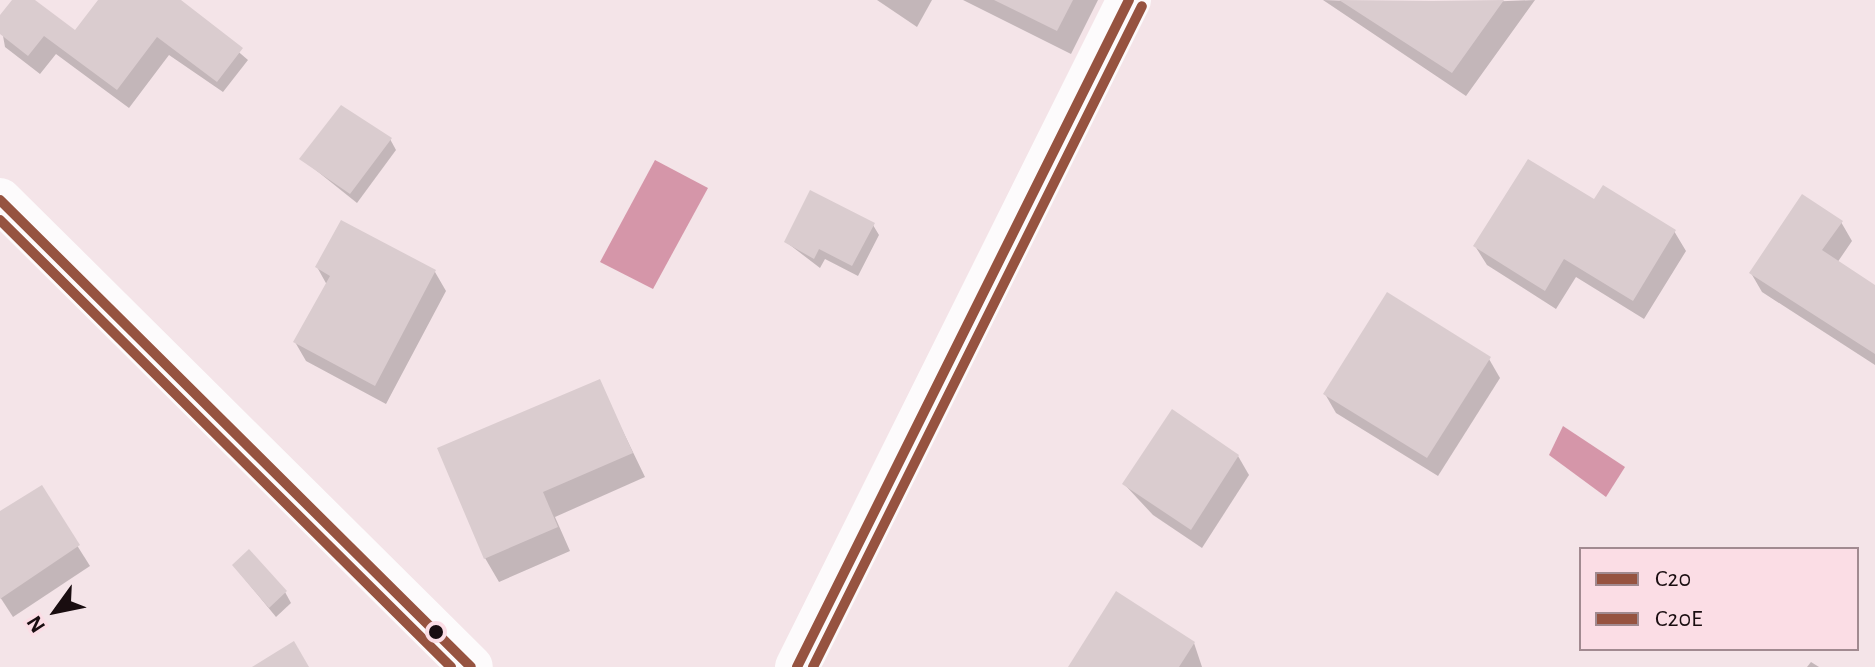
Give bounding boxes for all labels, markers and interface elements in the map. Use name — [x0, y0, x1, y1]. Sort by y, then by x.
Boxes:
legend — [1579, 547, 1859, 651]
text: C20 — [1655, 567, 1691, 591]
north arrow — [16, 571, 96, 651]
text: C20E — [1655, 607, 1703, 631]
text: N — [22, 612, 49, 636]
unlabelled marker — [428, 624, 444, 640]

